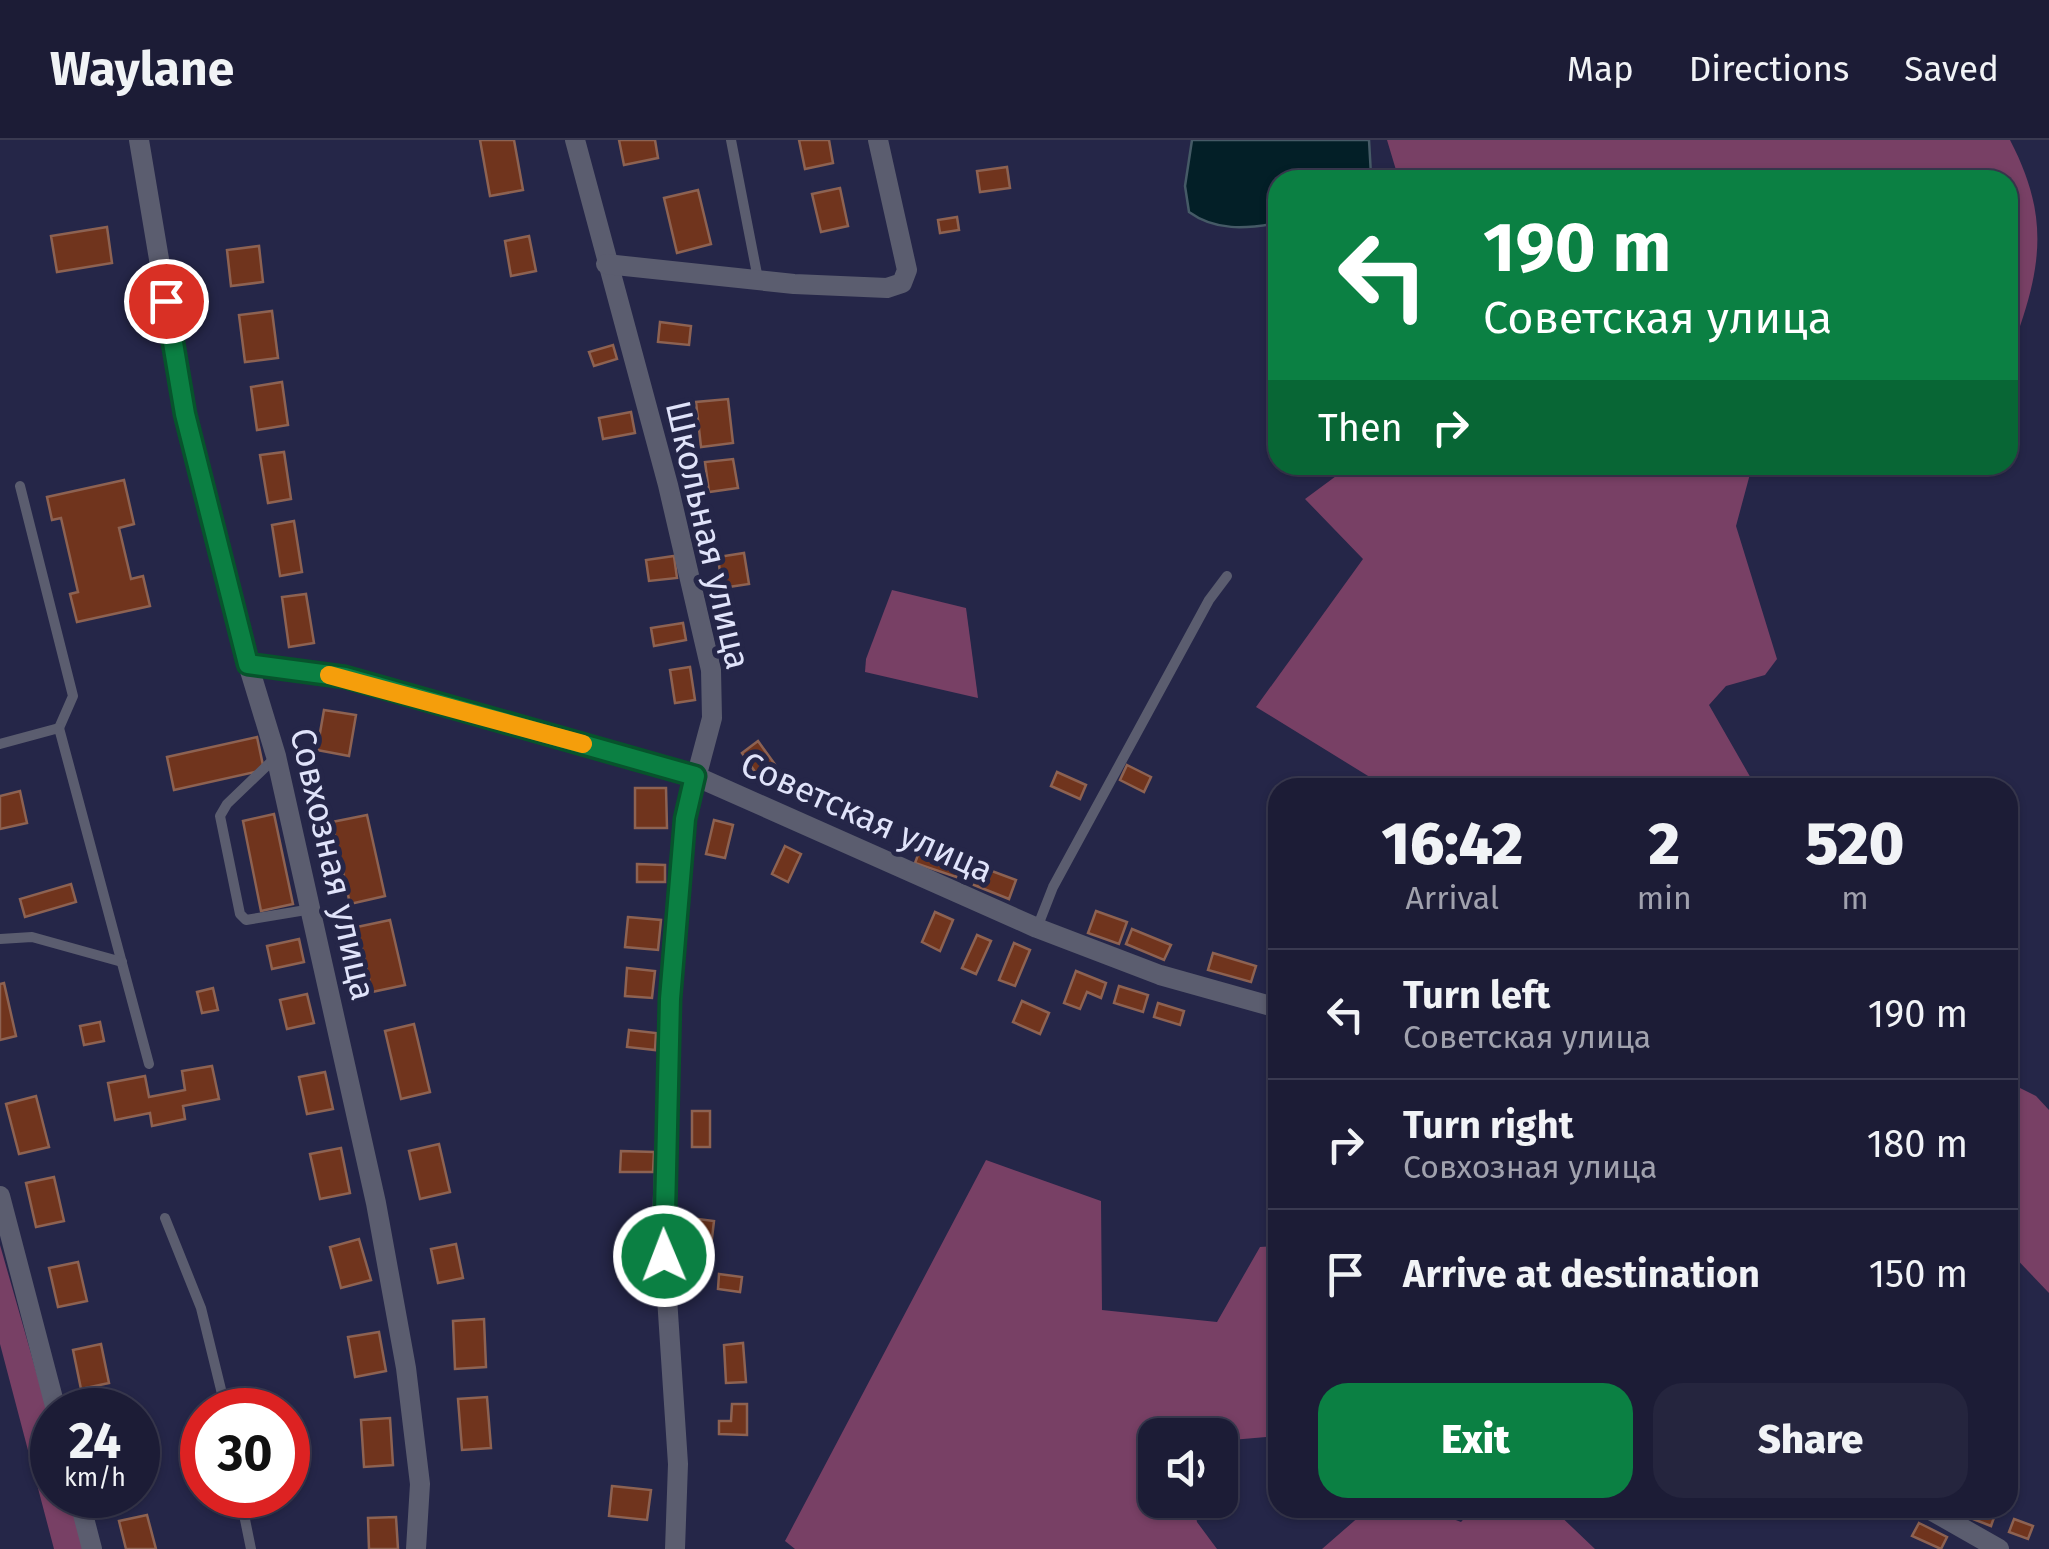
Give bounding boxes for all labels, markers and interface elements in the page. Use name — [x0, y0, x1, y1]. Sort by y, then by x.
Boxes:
text: Waylane — [50, 40, 234, 98]
text: Map — [1567, 48, 1634, 90]
text: Directions — [1689, 48, 1849, 90]
text: Saved — [1904, 48, 1999, 90]
text: 190 m — [1483, 206, 1671, 290]
icon: left — [1318, 210, 1448, 340]
pin — [124, 259, 209, 344]
icon: arrive — [139, 274, 194, 329]
text: Советская улица — [1483, 291, 1832, 345]
street label: Школьная улица — [657, 397, 759, 673]
icon: right — [1423, 400, 1478, 455]
text: Then — [1318, 405, 1403, 451]
street label: Совхозная улица — [281, 724, 385, 1004]
street label: Советская улица — [734, 743, 1000, 891]
text: 16:42 — [1382, 808, 1523, 880]
text: 2 — [1649, 808, 1680, 880]
text: 520 — [1805, 808, 1904, 880]
text: Arrival — [1405, 879, 1499, 917]
text: min — [1637, 879, 1692, 917]
text: m — [1841, 879, 1869, 917]
text: Turn left — [1403, 972, 1550, 1018]
icon: left — [1318, 987, 1373, 1042]
text: 190 m — [1868, 991, 1968, 1037]
text: Советская улица — [1403, 1018, 1651, 1056]
text: Turn right — [1403, 1102, 1573, 1148]
icon: right — [1318, 1117, 1373, 1172]
text: 180 m — [1867, 1121, 1968, 1167]
text: Совхозная улица — [1403, 1148, 1657, 1186]
position arrow — [612, 1204, 716, 1308]
icon: arrive — [1318, 1247, 1373, 1302]
text: Arrive at destination — [1403, 1251, 1760, 1297]
text: 150 m — [1869, 1251, 1968, 1297]
button: Exit — [1318, 1383, 1633, 1498]
button: Share — [1653, 1383, 1968, 1498]
speed limit sign: 30 — [180, 1388, 310, 1518]
text: 24 — [69, 1411, 121, 1471]
map controls — [1138, 1418, 1238, 1518]
button: sound — [1138, 1418, 1238, 1518]
text: km/h — [64, 1463, 126, 1493]

